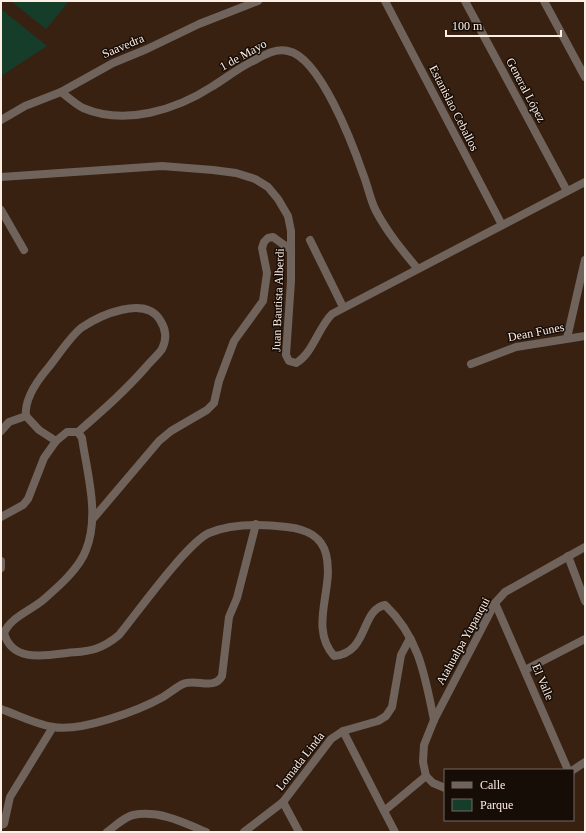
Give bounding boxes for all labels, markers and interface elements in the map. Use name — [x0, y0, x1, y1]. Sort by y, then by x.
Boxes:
scale bar — [446, 12, 561, 38]
text: 100 m — [452, 19, 483, 33]
street label: Saavedra — [100, 31, 147, 61]
street label: 1 de Mayo — [217, 36, 269, 74]
street label: General López — [503, 55, 549, 125]
street label: Estanislao Ceballos — [426, 63, 482, 153]
street label: Juan Bautista Alberdi — [269, 247, 287, 352]
street label: Dean Funes — [507, 320, 566, 344]
street label: Atahualpa Yupanqui — [433, 594, 493, 687]
street label: El Valle — [529, 662, 557, 702]
street label: Lomada Linda — [273, 728, 328, 793]
legend — [444, 769, 574, 821]
text: Calle — [480, 778, 505, 792]
text: Parque — [480, 798, 513, 812]

